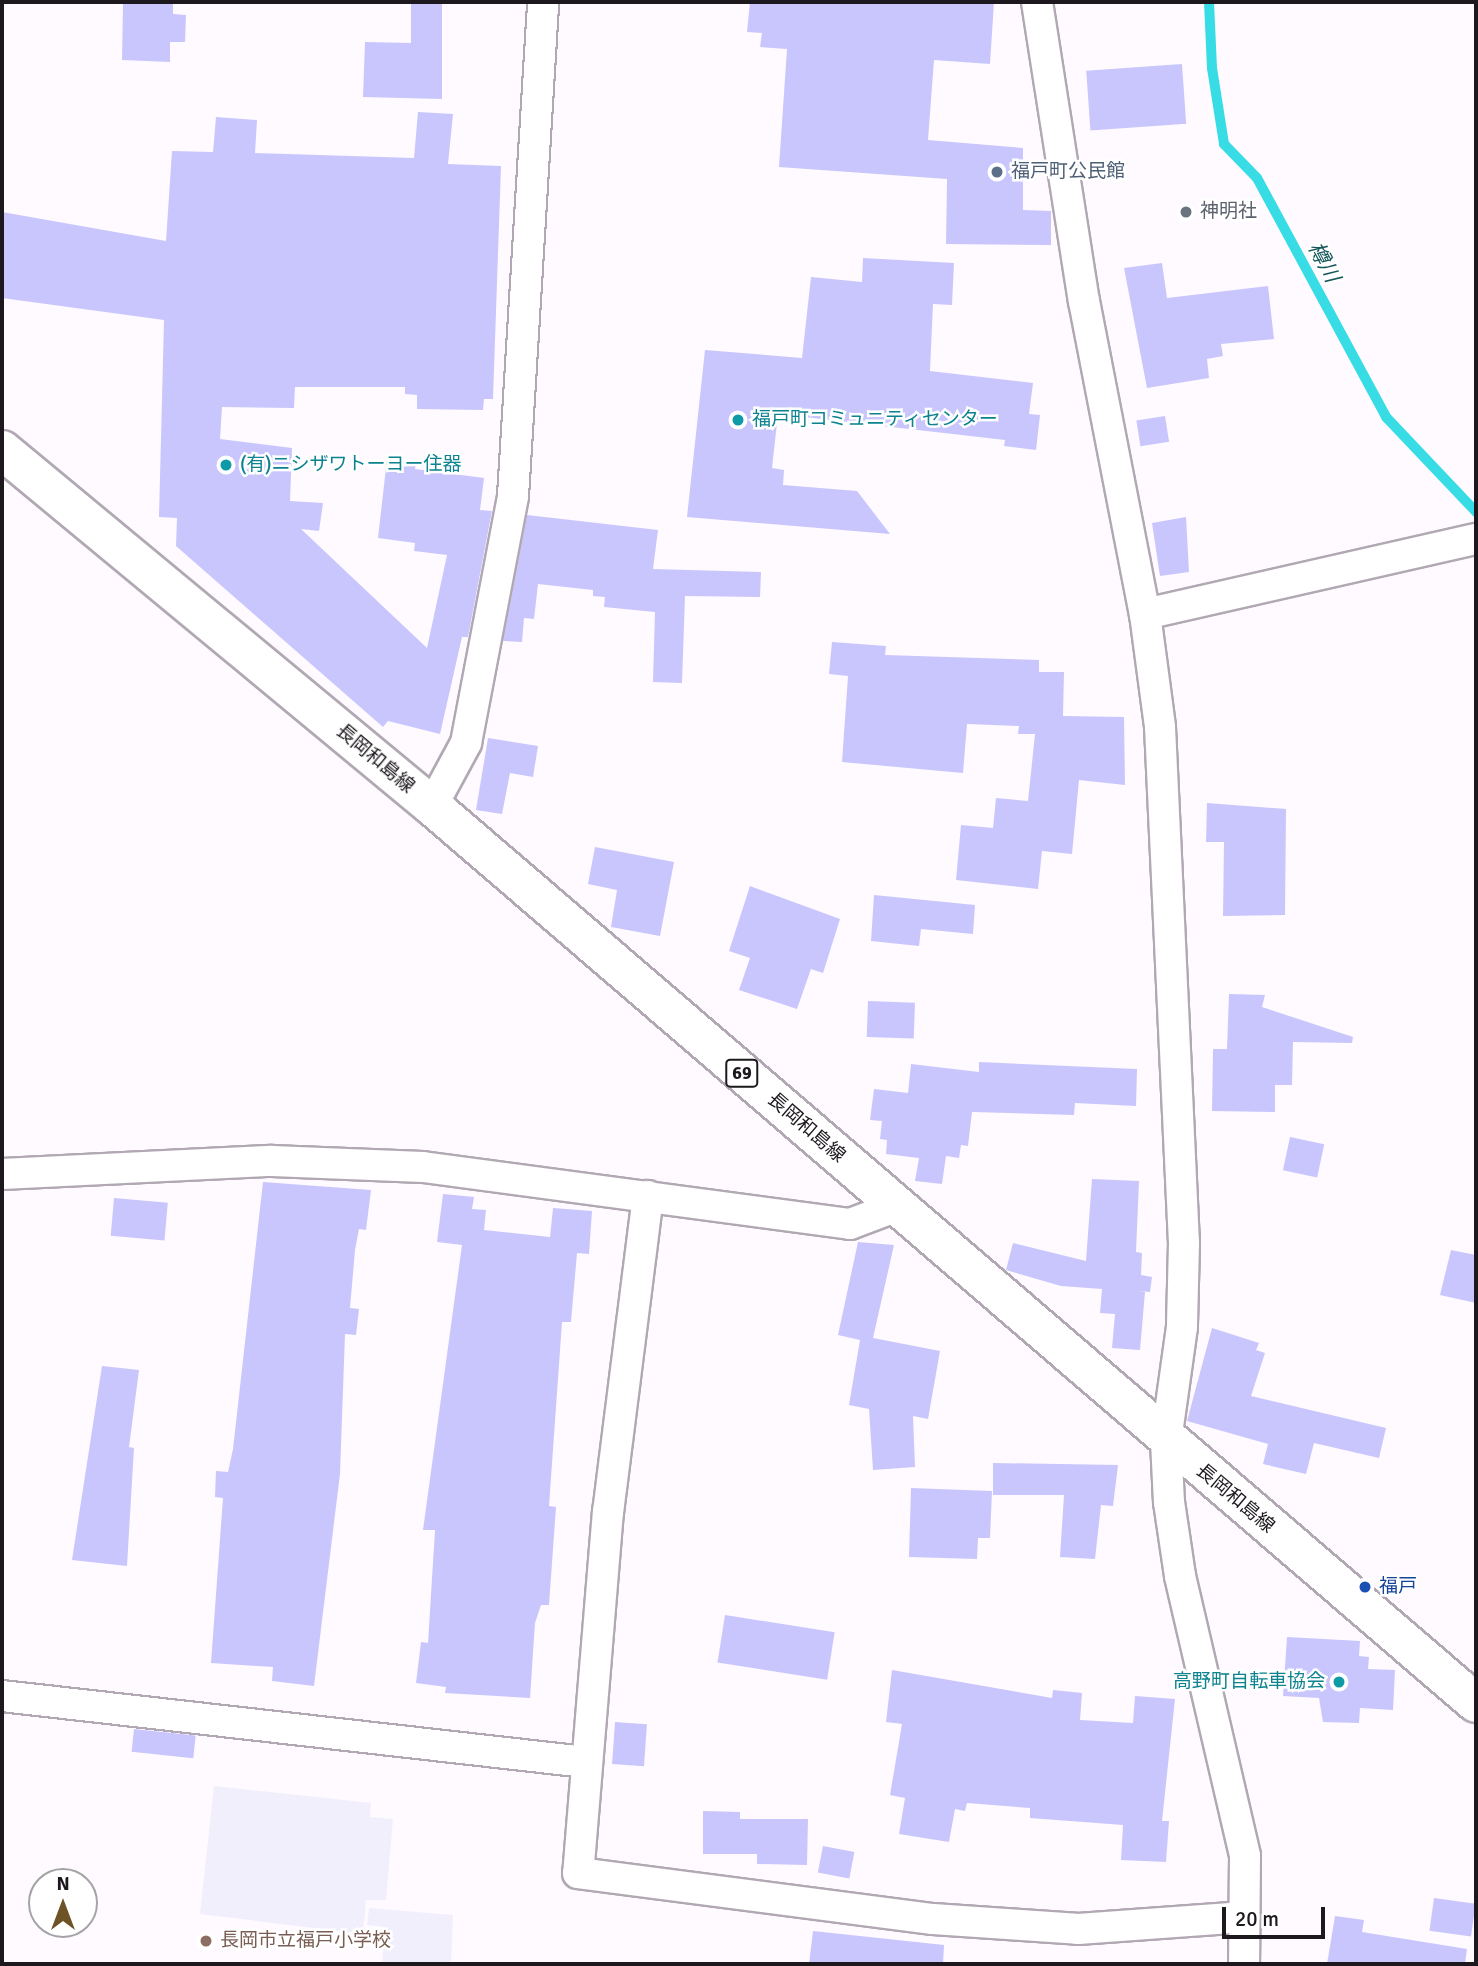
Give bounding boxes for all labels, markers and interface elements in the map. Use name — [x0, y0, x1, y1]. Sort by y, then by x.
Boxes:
place label: 福戸町公民館 — [1011, 161, 1125, 183]
marker: 福戸町公民館 — [989, 164, 1005, 180]
place label: 神明社 — [1200, 201, 1257, 223]
marker: 神明社 — [1178, 204, 1194, 220]
water label: 樽川 — [1303, 238, 1345, 286]
place label: 福戸町コミュニティセンター — [752, 409, 999, 431]
marker: 福戸町コミュニティセンター — [730, 412, 746, 428]
place label: (有)ニシザワトーヨー住器 — [240, 454, 462, 476]
marker: (有)ニシザワトーヨー住器 — [218, 457, 234, 473]
street label: 長岡和島線 — [331, 720, 419, 798]
road number: 69 — [724, 1058, 760, 1088]
street label: 長岡和島線 — [763, 1088, 849, 1168]
street label: 長岡和島線 — [1191, 1460, 1279, 1538]
place label: 福戸 — [1379, 1576, 1417, 1598]
marker: 福戸 — [1357, 1579, 1373, 1595]
place label: 高野町自転車協会 — [1173, 1671, 1325, 1693]
marker: 高野町自転車協会 — [1331, 1674, 1347, 1690]
north arrow — [28, 1868, 98, 1938]
text: N — [56, 1872, 70, 1896]
scale bar — [1226, 1892, 1329, 1936]
text: 20 m — [1235, 1906, 1279, 1932]
place label: 長岡市立福戸小学校 — [220, 1930, 391, 1952]
marker: 長岡市立福戸小学校 — [198, 1933, 214, 1949]

